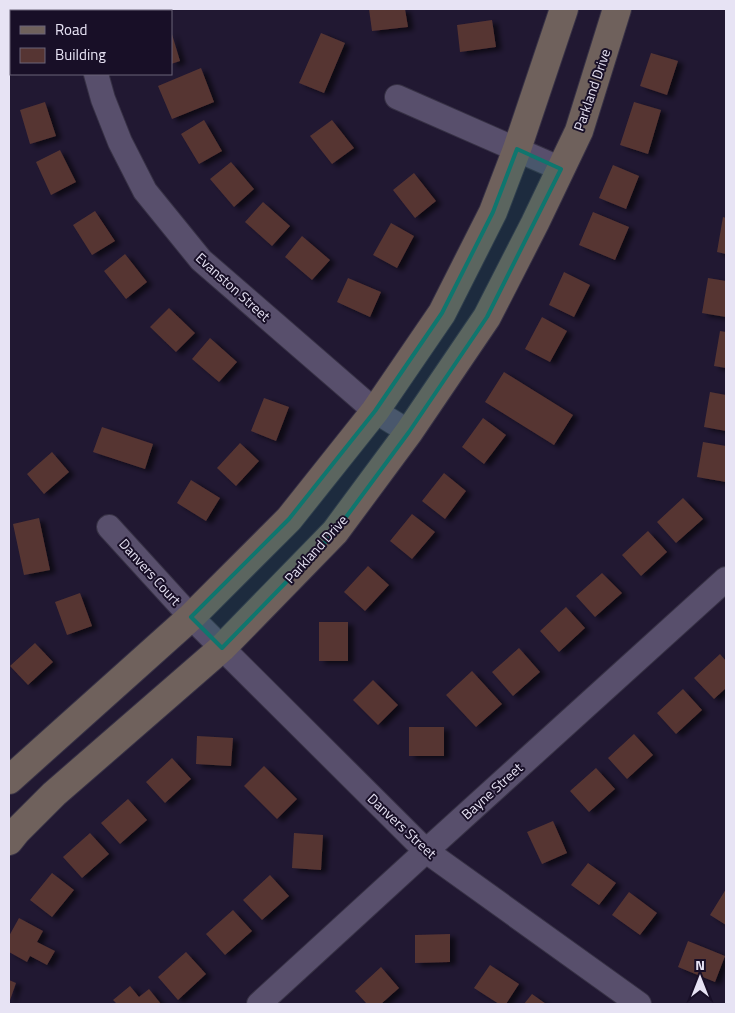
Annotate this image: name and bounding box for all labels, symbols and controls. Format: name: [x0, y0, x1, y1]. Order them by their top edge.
legend: [10, 10, 172, 75]
text: Road: [55, 18, 87, 41]
text: Building: [55, 43, 106, 66]
street label: Parkland Drive: [568, 46, 615, 134]
street label: Evanston Street: [191, 247, 275, 326]
street label: Parkland Drive: [279, 510, 352, 588]
street label: Danvers Court: [115, 534, 186, 610]
street label: Bayne Street: [456, 757, 527, 824]
street label: Danvers Street: [363, 788, 442, 863]
north arrow: [675, 953, 725, 1003]
text: N: [695, 954, 705, 975]

